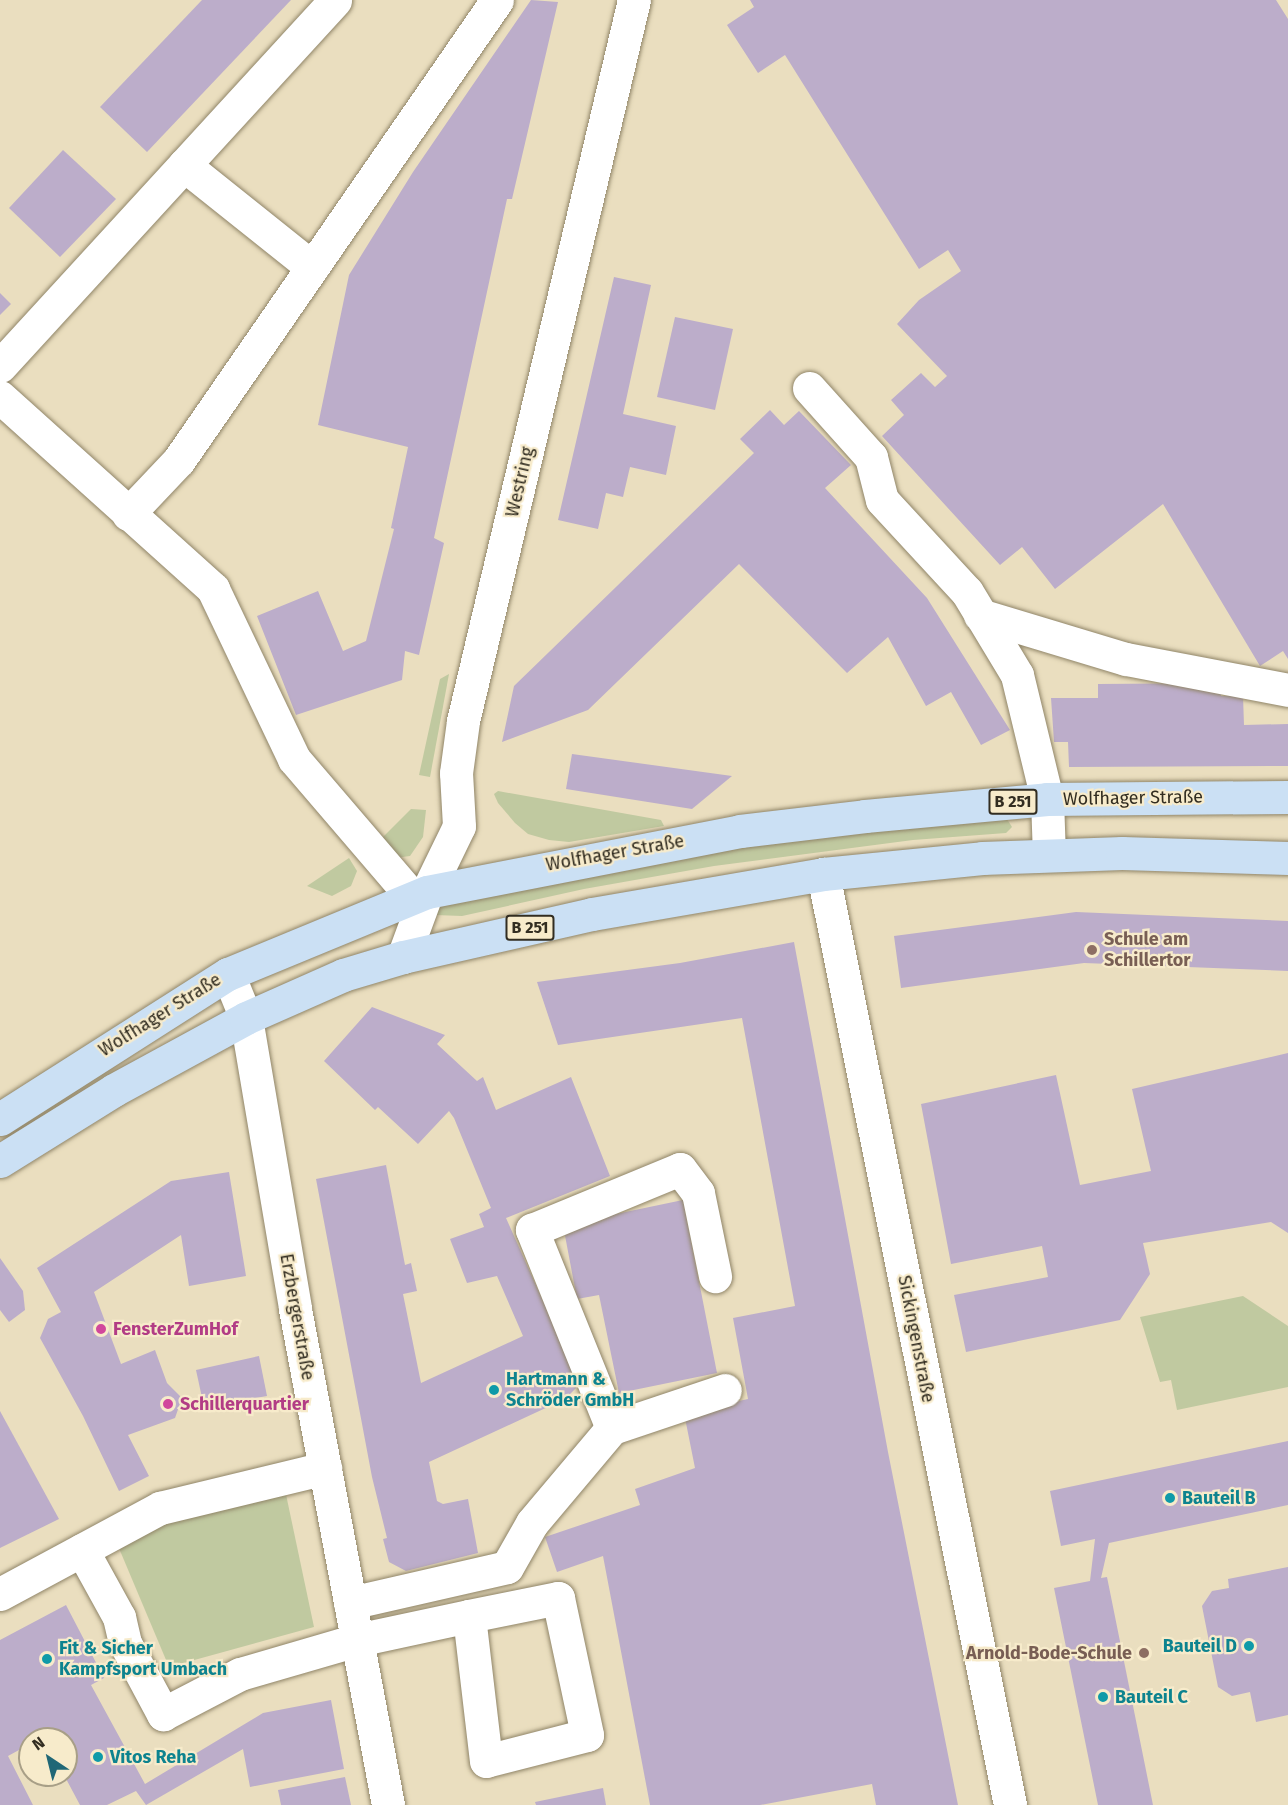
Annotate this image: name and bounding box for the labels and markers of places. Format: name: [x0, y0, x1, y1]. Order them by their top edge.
place label: Schule am Schillertor: [1104, 929, 1190, 972]
marker: Schule am Schillertor: [1085, 943, 1099, 957]
place label: FensterZumHof: [113, 1318, 238, 1340]
marker: FensterZumHof: [94, 1322, 108, 1336]
place label: Hartmann & Schröder GmbH: [506, 1369, 634, 1412]
marker: Hartmann & Schröder GmbH: [487, 1383, 501, 1397]
place label: Schillerquartier: [180, 1393, 309, 1415]
marker: Schillerquartier: [161, 1397, 175, 1411]
place label: Bauteil B: [1182, 1487, 1256, 1509]
marker: Bauteil B: [1163, 1491, 1177, 1505]
place label: Bauteil D: [1163, 1635, 1237, 1657]
place label: Fit & Sicher Kampfsport Umbach: [59, 1638, 227, 1680]
marker: Bauteil D: [1242, 1639, 1256, 1653]
place label: Arnold-Bode-Schule: [966, 1642, 1132, 1664]
marker: Arnold-Bode-Schule: [1137, 1646, 1151, 1660]
marker: Fit & Sicher Kampfsport Umbach: [40, 1652, 54, 1666]
place label: Bauteil C: [1115, 1686, 1188, 1708]
marker: Bauteil C: [1096, 1690, 1110, 1704]
place label: Vitos Reha: [110, 1746, 196, 1768]
marker: Vitos Reha: [91, 1750, 105, 1764]

